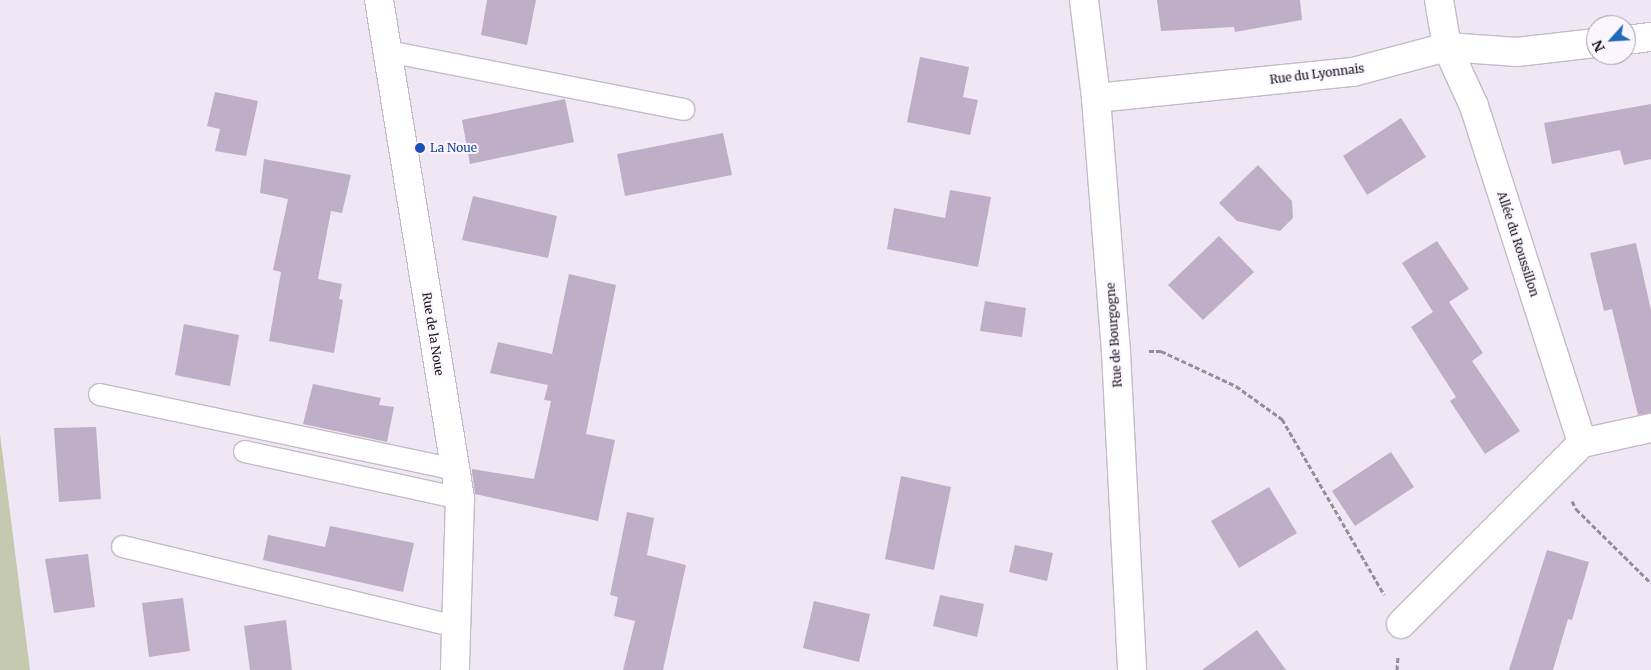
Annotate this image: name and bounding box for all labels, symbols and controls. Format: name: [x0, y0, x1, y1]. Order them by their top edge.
north arrow: [1586, 15, 1636, 65]
text: N: [1588, 37, 1609, 55]
street label: Rue du Lyonnais: [1269, 61, 1365, 87]
place label: La Noue: [430, 141, 477, 155]
marker: La Noue: [414, 142, 426, 154]
street label: Allée du Roussillon: [1494, 190, 1542, 298]
street label: Rue de Bourgogne: [1103, 282, 1125, 388]
street label: Rue de la Noue: [419, 291, 447, 377]

